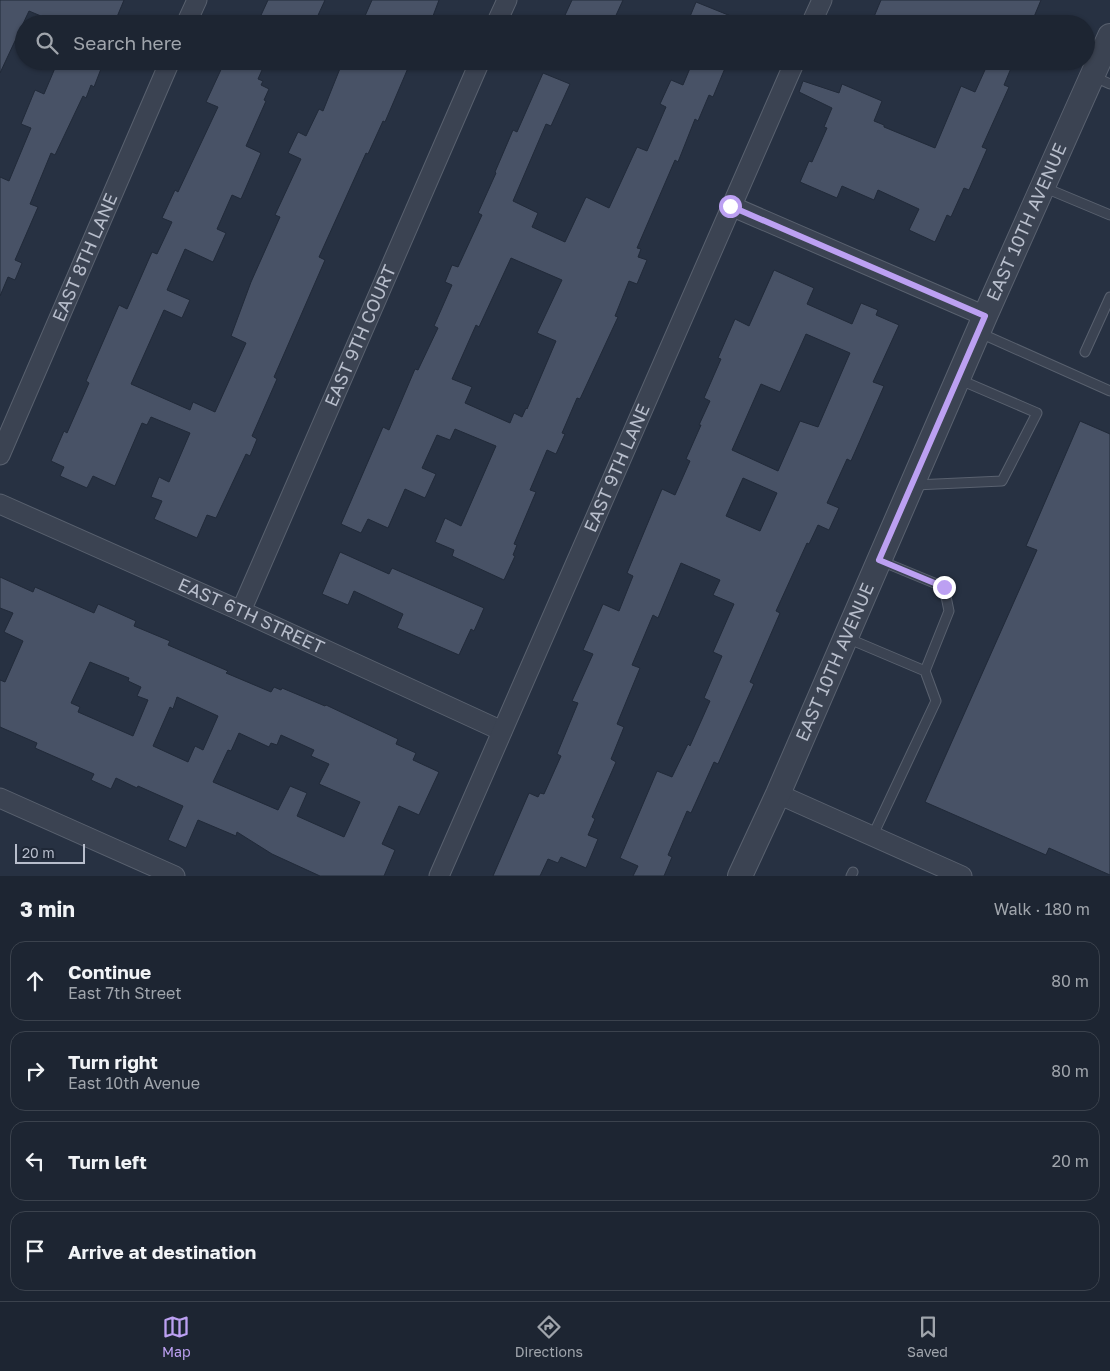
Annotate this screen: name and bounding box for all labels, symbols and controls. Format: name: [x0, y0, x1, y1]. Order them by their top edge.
search box: [15, 15, 1095, 70]
icon: search: [33, 29, 61, 57]
text: Search here: [73, 31, 182, 54]
street label: EAST 10TH AVENUE: [981, 139, 1071, 304]
street label: EAST 8TH LANE: [47, 190, 122, 325]
route start: [719, 195, 742, 218]
street label: EAST 9TH COURT: [319, 261, 400, 410]
street label: EAST 9TH LANE: [579, 400, 654, 535]
street label: EAST 6TH STREET: [175, 573, 328, 658]
route end: [933, 576, 956, 599]
street label: EAST 10TH AVENUE: [790, 579, 878, 744]
scale bar: [15, 841, 85, 864]
text: 20 m: [22, 844, 55, 861]
text: 3 min: [20, 896, 75, 922]
text: Walk · 180 m: [994, 899, 1090, 919]
text: Continue: [68, 960, 151, 983]
icon: ahead: [21, 967, 49, 995]
text: 80 m: [1051, 971, 1089, 991]
text: East 7th Street: [68, 983, 182, 1003]
text: Turn right: [68, 1050, 158, 1073]
icon: right: [21, 1057, 49, 1085]
text: 80 m: [1051, 1061, 1089, 1081]
text: East 10th Avenue: [68, 1073, 200, 1093]
icon: left: [21, 1147, 49, 1175]
text: Turn left: [68, 1150, 147, 1173]
text: 20 m: [1052, 1151, 1089, 1171]
icon: arrive: [21, 1237, 49, 1265]
text: Arrive at destination: [68, 1240, 256, 1263]
tab: Map: [162, 1313, 191, 1360]
tab: Directions: [515, 1313, 583, 1360]
tab: Saved: [907, 1313, 948, 1360]

